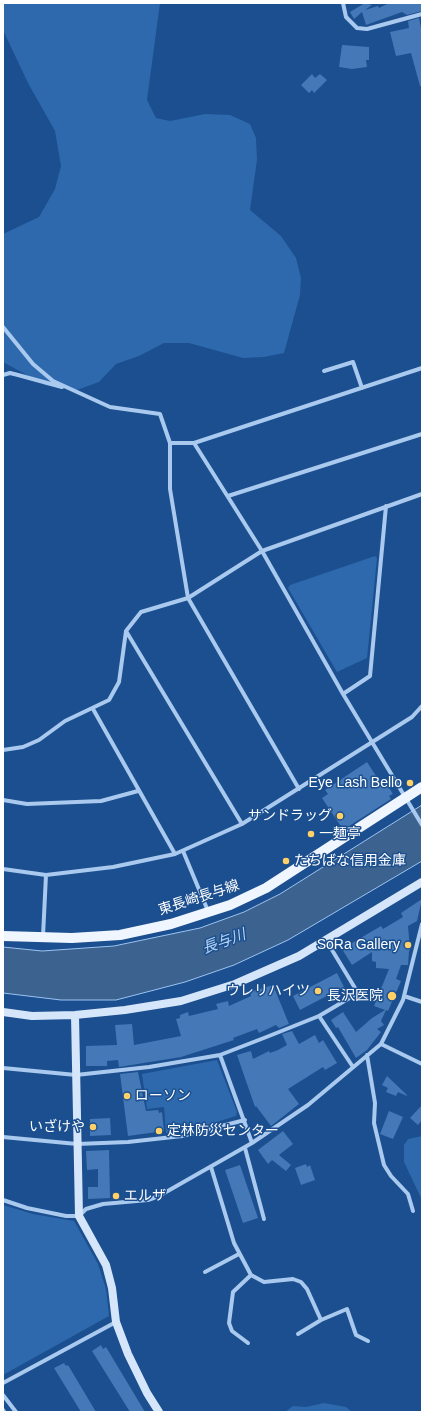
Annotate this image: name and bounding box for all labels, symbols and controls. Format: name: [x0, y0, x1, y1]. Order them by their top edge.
place label: Eye Lash Bello: [309, 775, 402, 791]
marker: Eye Lash Bello: [405, 778, 415, 788]
place label: サンドラッグ: [248, 808, 332, 824]
marker: サンドラッグ: [335, 811, 345, 821]
place label: 一麺亭: [319, 826, 361, 842]
marker: 一麺亭: [306, 829, 316, 839]
place label: たちばな信用金庫: [294, 853, 406, 869]
marker: たちばな信用金庫: [281, 856, 291, 866]
street label: 東長崎長与線: [156, 877, 242, 919]
water label: 長与川: [200, 926, 248, 958]
place label: SoRa Gallery: [317, 937, 400, 953]
marker: SoRa Gallery: [403, 940, 413, 950]
place label: ウレリハイツ: [226, 983, 310, 999]
marker: ウレリハイツ: [313, 986, 323, 996]
place label: 長沢医院: [327, 988, 383, 1004]
marker: 長沢医院: [386, 990, 398, 1002]
place label: ローソン: [135, 1088, 191, 1104]
marker: ローソン: [122, 1091, 132, 1101]
place label: いざけや: [29, 1119, 85, 1135]
marker: いざけや: [88, 1122, 98, 1132]
place label: 定林防災センター: [167, 1123, 279, 1139]
marker: 定林防災センター: [154, 1126, 164, 1136]
place label: エルザ: [124, 1188, 166, 1204]
marker: エルザ: [111, 1191, 121, 1201]

